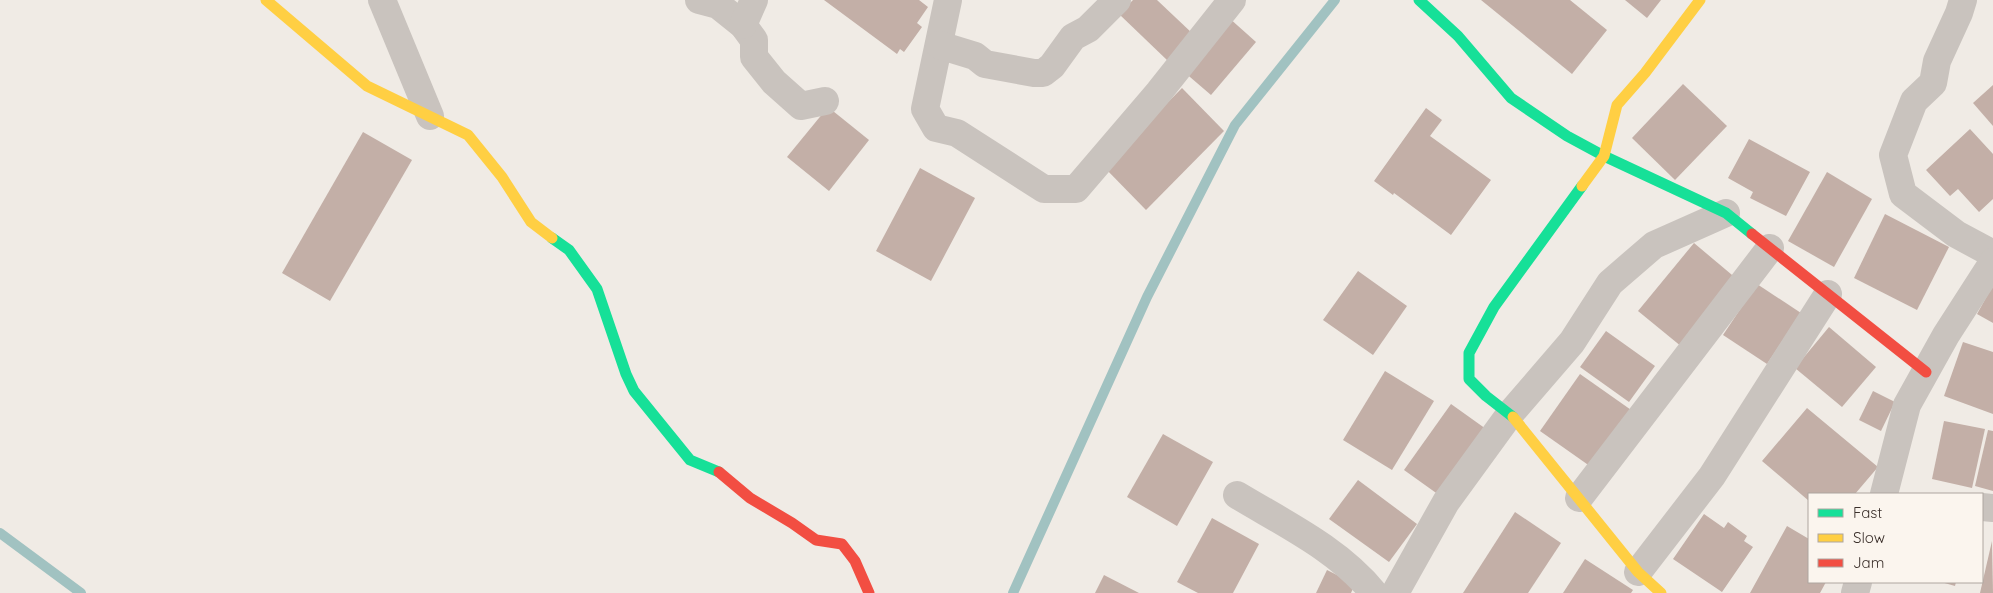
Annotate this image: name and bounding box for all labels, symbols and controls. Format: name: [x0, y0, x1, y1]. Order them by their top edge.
legend: [1808, 493, 1983, 583]
text: Fast: [1853, 503, 1882, 522]
text: Slow: [1853, 528, 1885, 547]
text: Jam: [1853, 553, 1884, 572]

